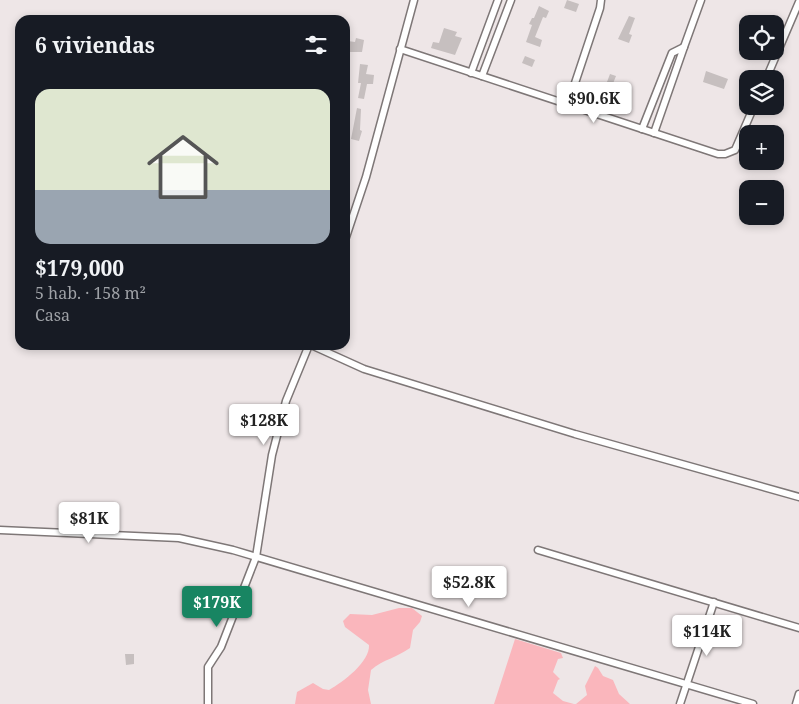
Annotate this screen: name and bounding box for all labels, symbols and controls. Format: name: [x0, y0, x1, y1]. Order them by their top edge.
map controls: [739, 15, 784, 225]
button: locate: [739, 15, 784, 60]
text: 6 viviendas: [35, 31, 155, 59]
icon: filters: [302, 31, 330, 59]
button: layers: [739, 70, 784, 115]
pin: $90.6K: [553, 82, 635, 124]
text: $90.6K: [568, 87, 620, 109]
icon: home: [138, 122, 228, 212]
button: +: [739, 125, 784, 170]
button: −: [739, 180, 784, 225]
text: $179,000: [35, 254, 124, 282]
text: 5 hab. · 158 m²: [35, 282, 146, 304]
text: Casa: [35, 304, 70, 326]
pin: $128K: [229, 404, 299, 446]
text: $128K: [240, 409, 288, 431]
pin: $81K: [59, 502, 119, 544]
text: $81K: [70, 507, 108, 529]
pin: $52.8K: [428, 566, 510, 608]
text: $52.8K: [443, 571, 495, 593]
pin: $179K: [182, 586, 252, 628]
text: $179K: [193, 591, 241, 613]
pin: $114K: [672, 614, 742, 657]
text: $114K: [683, 620, 731, 642]

